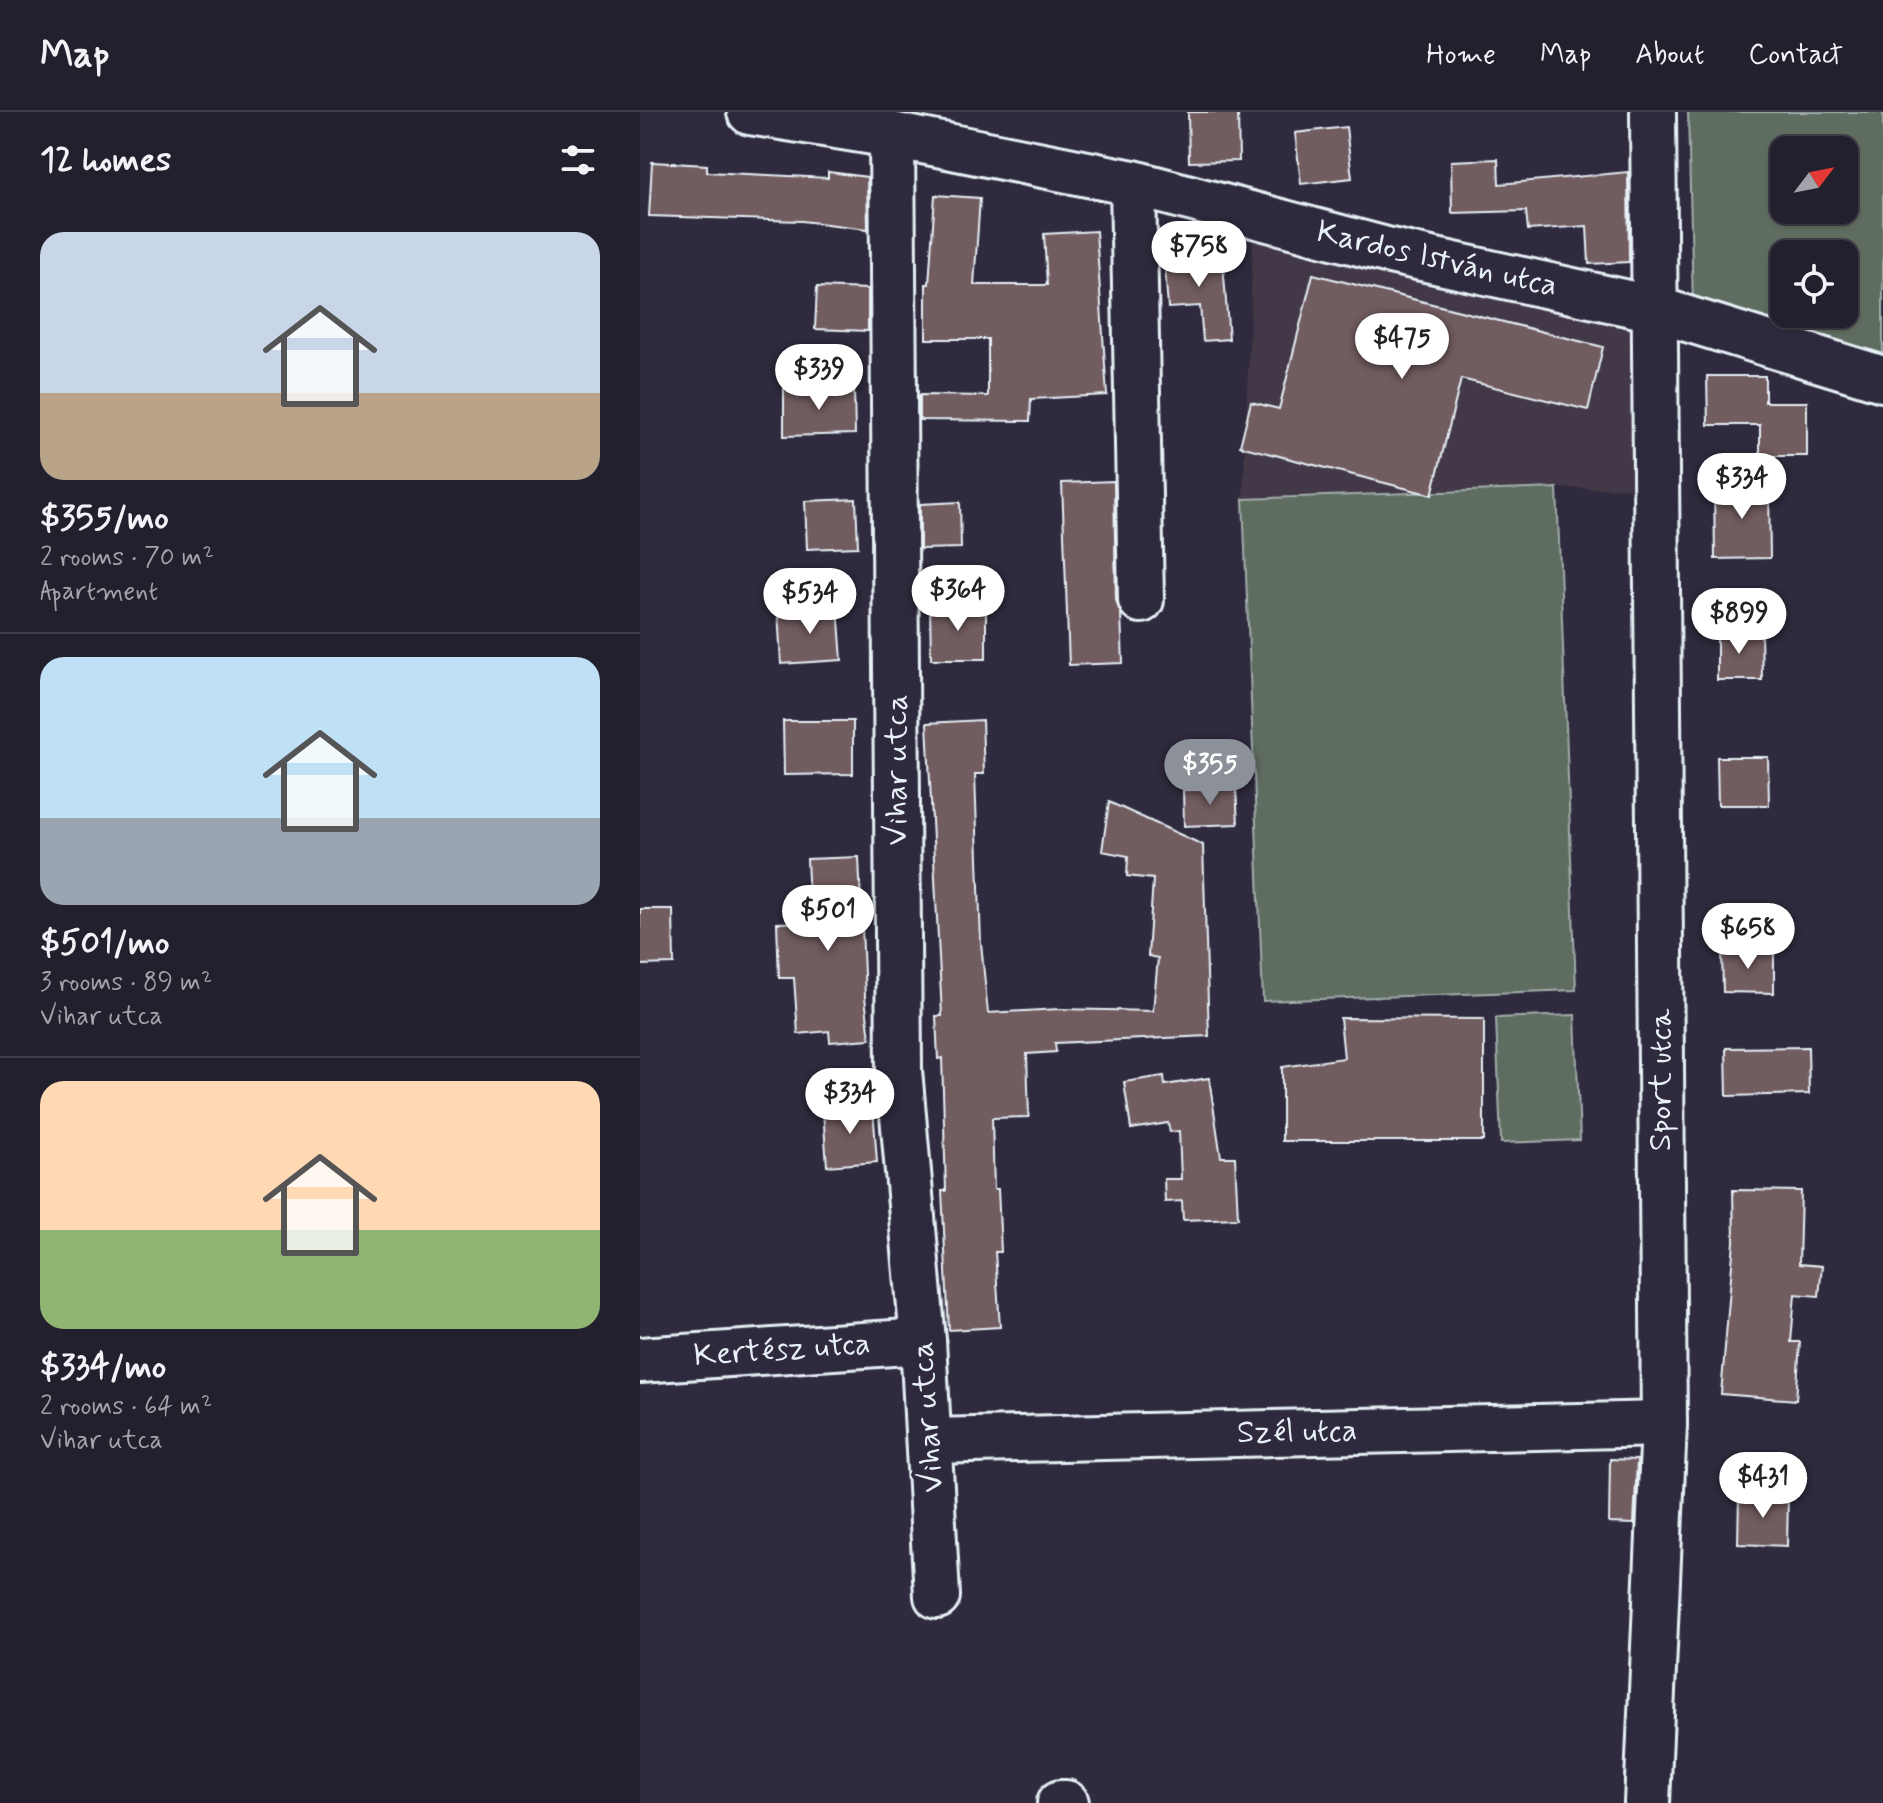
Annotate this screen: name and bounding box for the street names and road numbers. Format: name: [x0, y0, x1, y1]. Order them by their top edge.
street label: Kardos István utca: [1313, 211, 1561, 307]
street label: Vihar utca: [876, 694, 918, 846]
street label: Sport utca: [1640, 1008, 1682, 1151]
street label: Kertész utca: [692, 1323, 872, 1377]
street label: Vihar utca: [902, 1340, 954, 1494]
street label: Szél utca: [1236, 1410, 1358, 1454]

